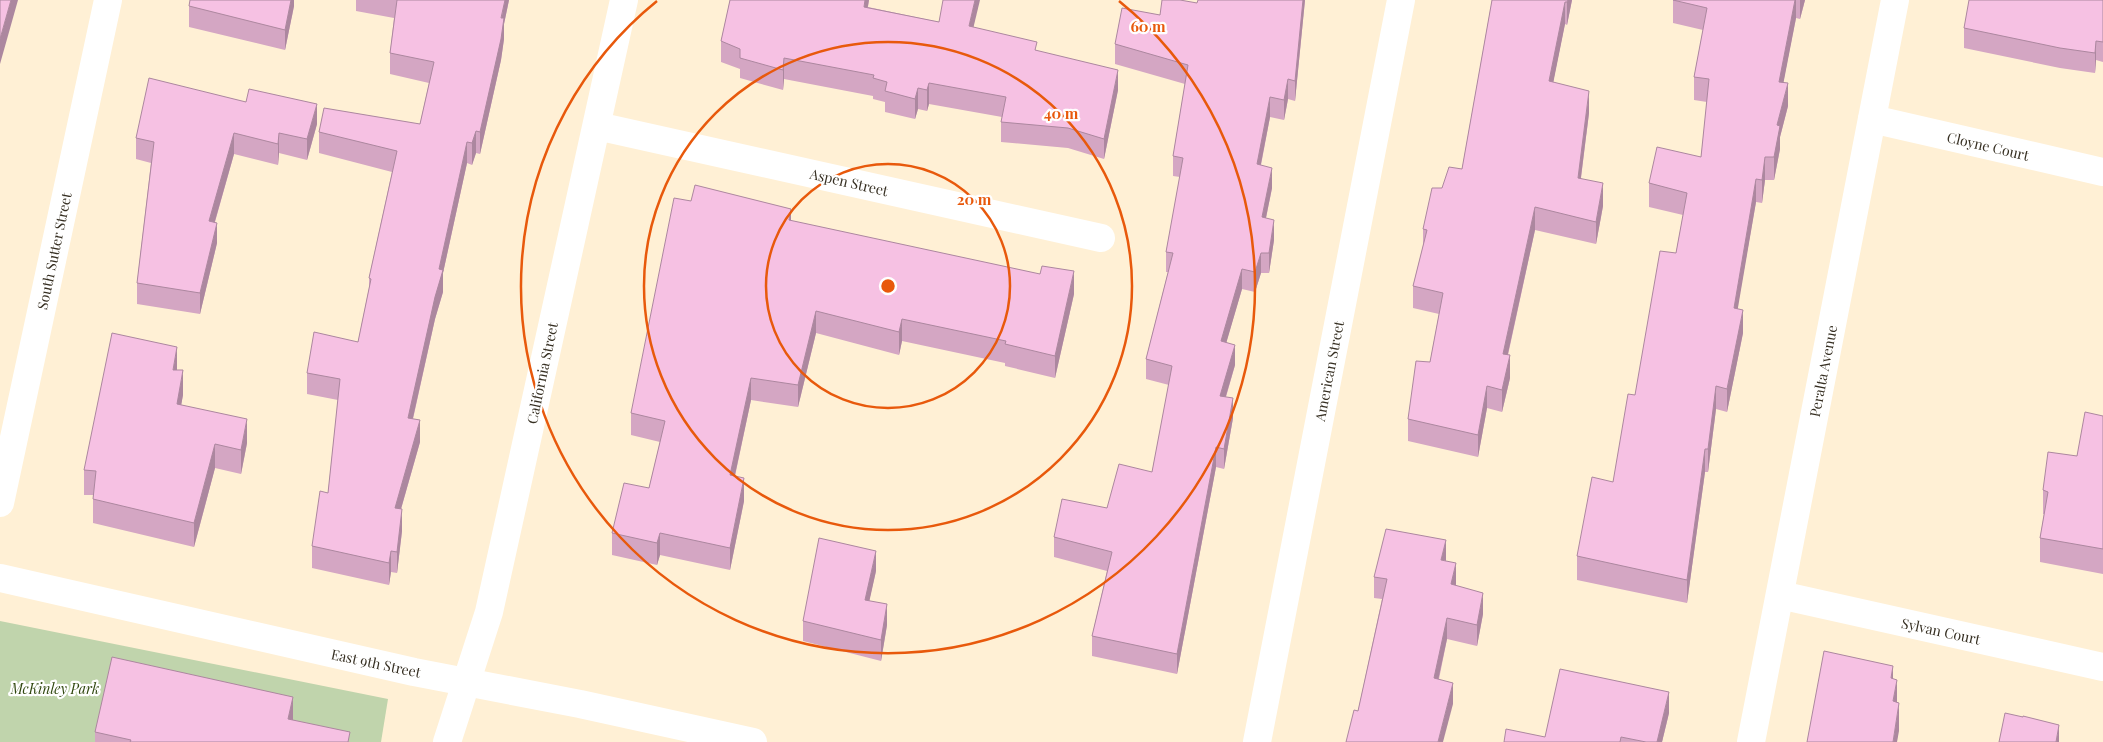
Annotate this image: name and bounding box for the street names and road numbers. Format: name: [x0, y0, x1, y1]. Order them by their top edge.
street label: Cloyne Court: [1945, 127, 2032, 165]
street label: Aspen Street: [807, 164, 891, 200]
street label: South Sutter Street: [32, 190, 76, 311]
street label: American Street: [1310, 318, 1348, 424]
street label: California Street: [522, 319, 562, 426]
street label: Peralta Avenue: [1805, 323, 1841, 419]
street label: Sylvan Court: [1900, 613, 1983, 649]
street label: East 9th Street: [329, 644, 424, 682]

